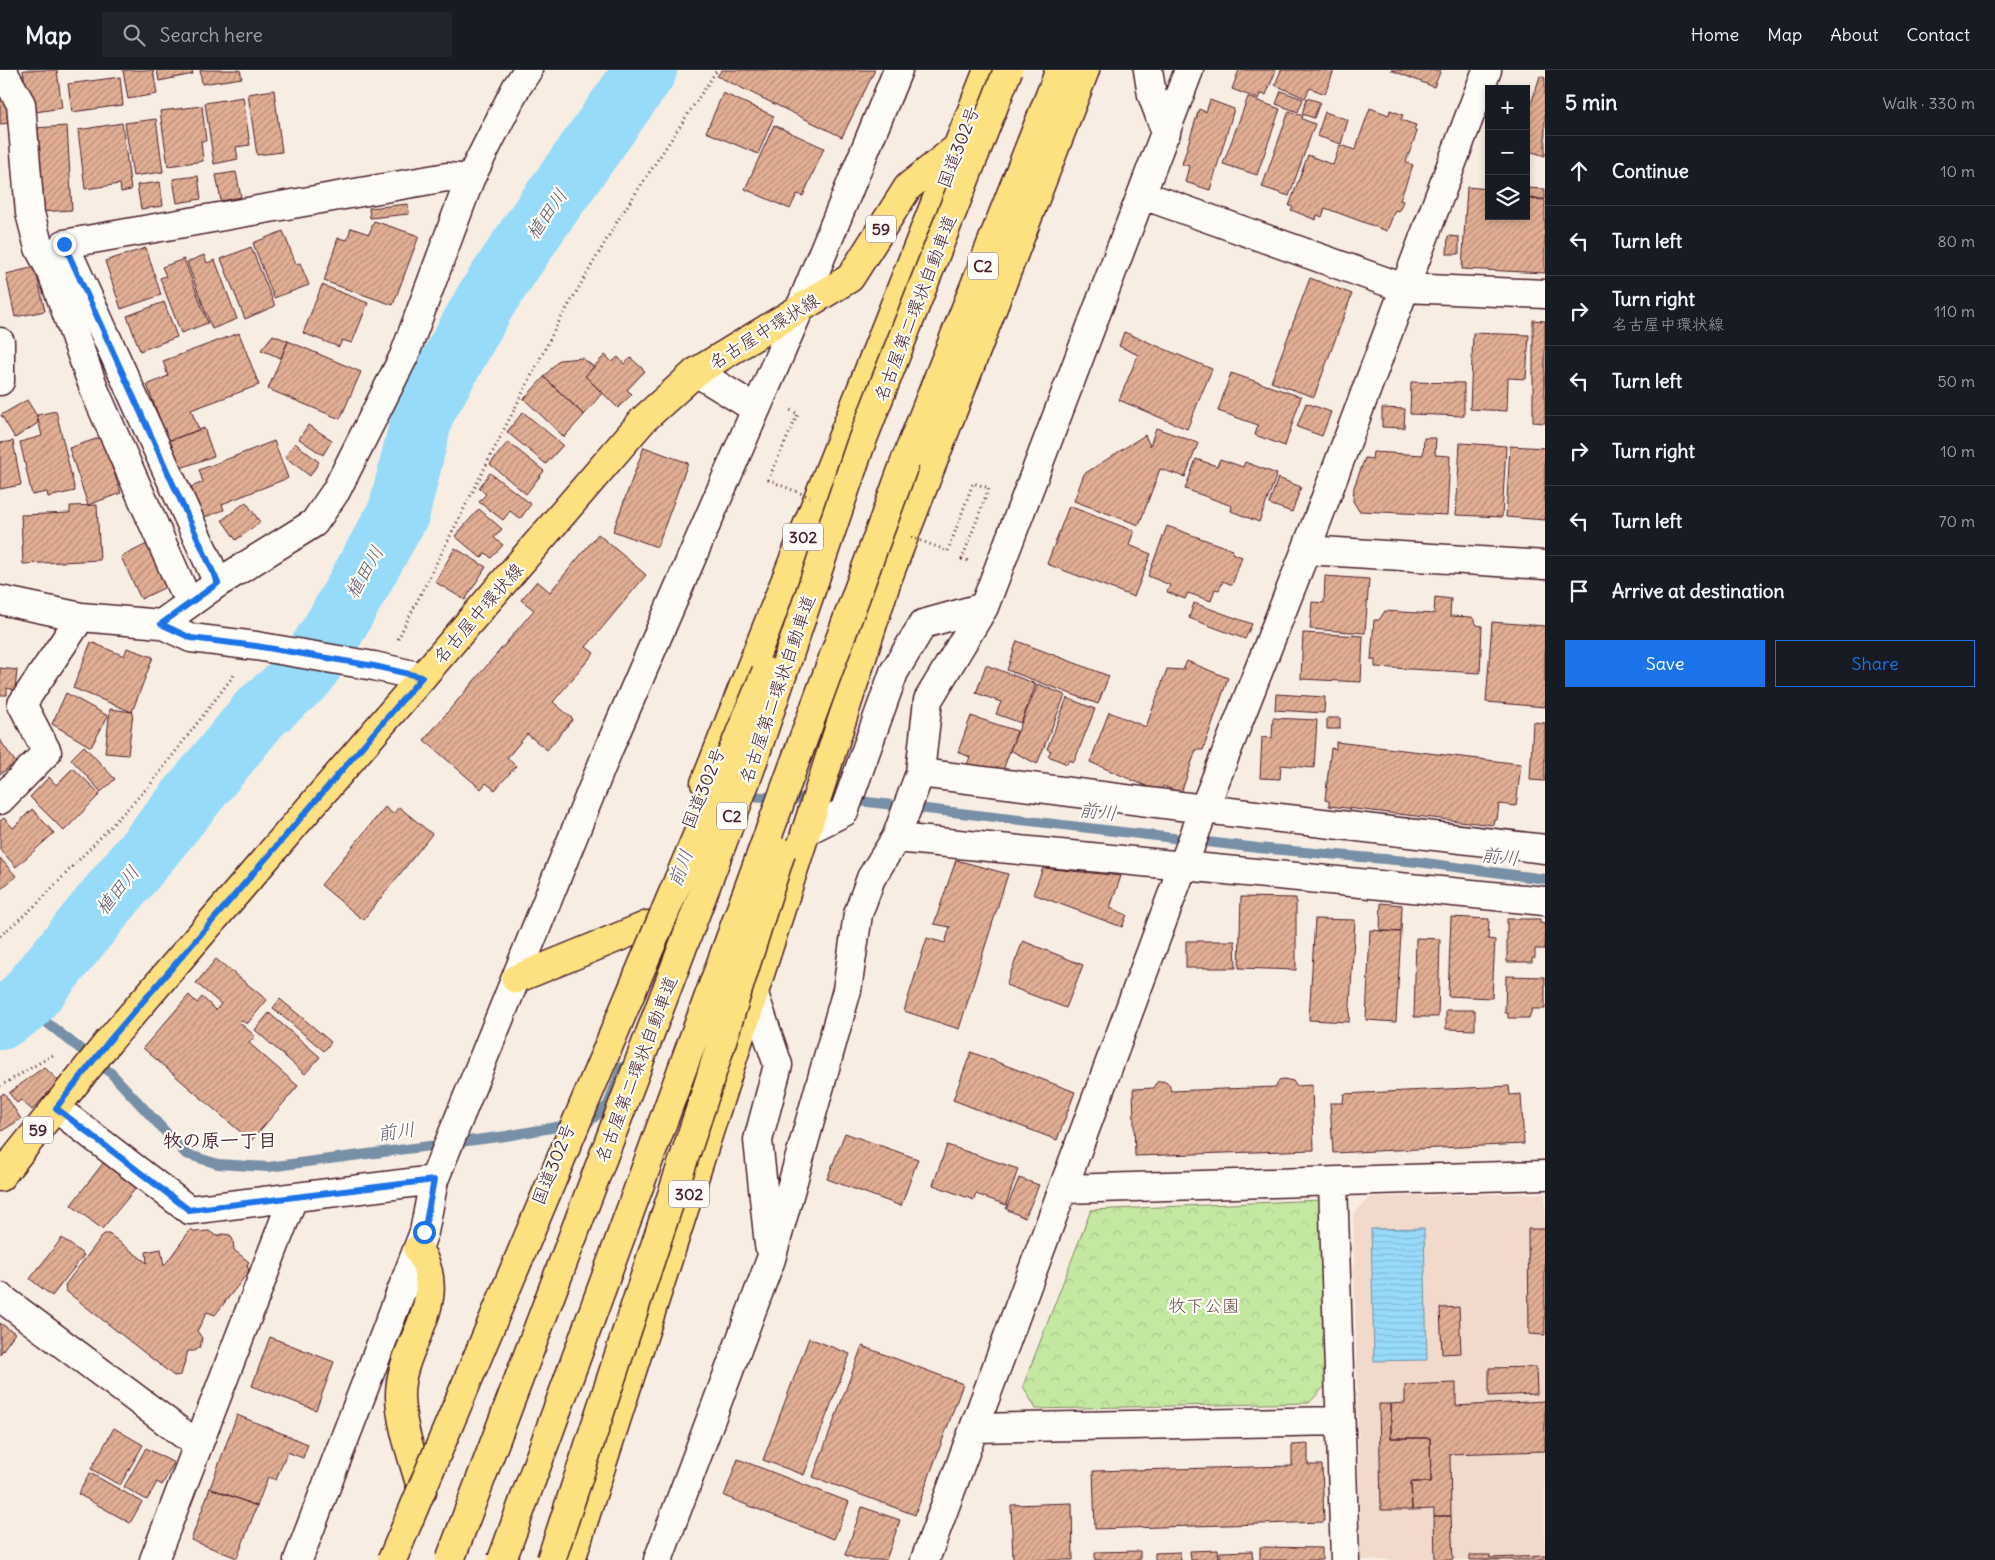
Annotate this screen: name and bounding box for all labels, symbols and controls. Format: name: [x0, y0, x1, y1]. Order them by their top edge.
search box: [102, 12, 452, 57]
text: Map: [25, 20, 72, 50]
icon: search: [120, 21, 148, 49]
text: Search here: [160, 23, 263, 47]
text: Home: [1691, 23, 1739, 46]
text: Map: [1767, 23, 1802, 46]
text: About: [1830, 23, 1878, 46]
text: Contact: [1906, 23, 1970, 46]
map controls: [1485, 85, 1530, 220]
button: +: [1485, 85, 1530, 130]
text: 5 min: [1565, 89, 1617, 116]
text: Walk · 330 m: [1882, 93, 1975, 113]
street label: 国道302号: [932, 103, 984, 191]
button: −: [1485, 130, 1530, 175]
icon: ahead: [1565, 157, 1593, 185]
text: Continue: [1612, 159, 1689, 183]
text: 10 m: [1940, 161, 1975, 181]
button: layers: [1485, 175, 1530, 220]
water label: 植田川: [520, 184, 572, 244]
street label: 名古屋第二環状自動車道: [869, 211, 961, 405]
road number: 59: [866, 216, 896, 242]
icon: left: [1565, 227, 1593, 255]
text: Turn left: [1612, 229, 1682, 253]
text: 80 m: [1937, 231, 1975, 251]
route end: [53, 233, 76, 256]
road number: C2: [968, 252, 998, 280]
text: Turn right: [1612, 287, 1695, 311]
street label: 名古屋中環状線: [704, 288, 824, 374]
icon: right: [1565, 297, 1593, 325]
text: 110 m: [1934, 301, 1975, 321]
text: 名古屋中環状線: [1612, 314, 1724, 334]
icon: left: [1565, 367, 1593, 395]
text: Turn left: [1612, 369, 1682, 393]
text: 50 m: [1937, 371, 1975, 391]
icon: right: [1565, 437, 1593, 465]
text: Turn right: [1612, 439, 1695, 463]
text: 10 m: [1940, 441, 1975, 461]
icon: left: [1565, 507, 1593, 535]
text: Turn left: [1612, 509, 1682, 533]
text: 70 m: [1939, 511, 1975, 531]
road number: 302: [783, 524, 823, 551]
water label: 植田川: [339, 541, 389, 603]
street label: 名古屋中環状線: [428, 558, 528, 668]
icon: arrive: [1565, 577, 1593, 605]
text: Arrive at destination: [1612, 579, 1785, 603]
street label: 名古屋第二環状自動車道: [734, 592, 820, 786]
button: Save: [1565, 640, 1765, 687]
button: Share: [1775, 640, 1975, 687]
street label: 国道302号: [676, 744, 730, 832]
water label: 前川: [1078, 797, 1118, 825]
road number: C2: [717, 802, 747, 829]
water label: 前川: [1480, 842, 1520, 870]
water label: 前川: [662, 846, 698, 890]
water label: 植田川: [90, 860, 144, 920]
street label: 名古屋第二環状自動車道: [590, 972, 682, 1166]
road number: 59: [23, 1116, 53, 1144]
water label: 前川: [376, 1116, 416, 1146]
street label: 国道302号: [526, 1120, 580, 1208]
district label: 牧の原一丁目: [163, 1128, 277, 1152]
road number: 302: [669, 1180, 709, 1208]
route start: [413, 1221, 436, 1244]
park label: 牧下公園: [1168, 1294, 1240, 1317]

